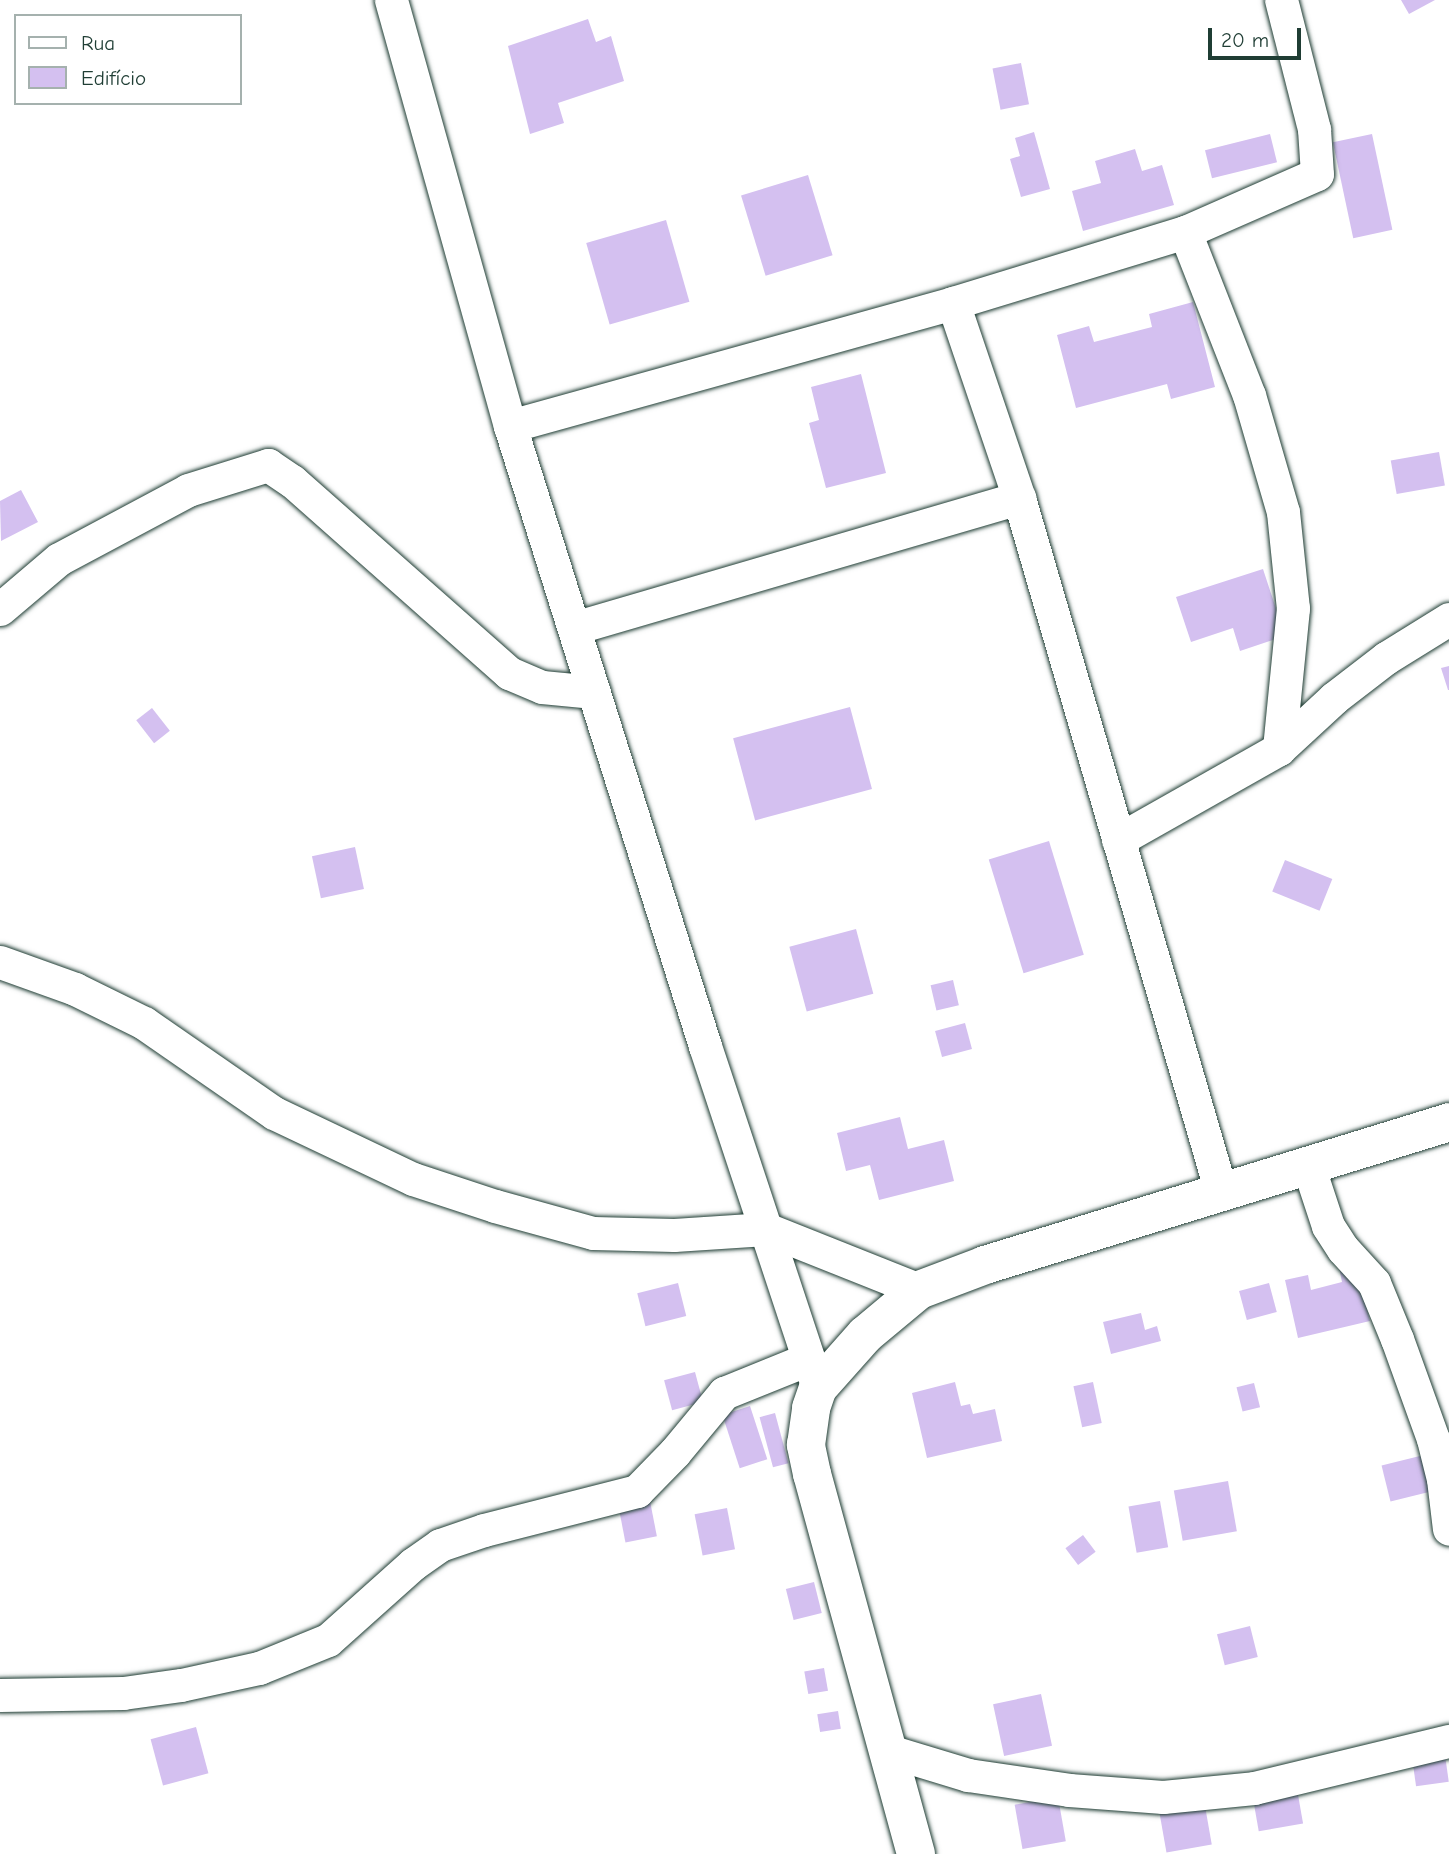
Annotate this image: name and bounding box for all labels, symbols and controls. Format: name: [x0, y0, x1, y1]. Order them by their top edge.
legend: [14, 14, 242, 105]
scale bar: [1211, 14, 1304, 58]
text: 20 m: [1221, 28, 1269, 52]
text: Rua: [81, 31, 115, 55]
text: Edifício: [81, 66, 146, 90]

